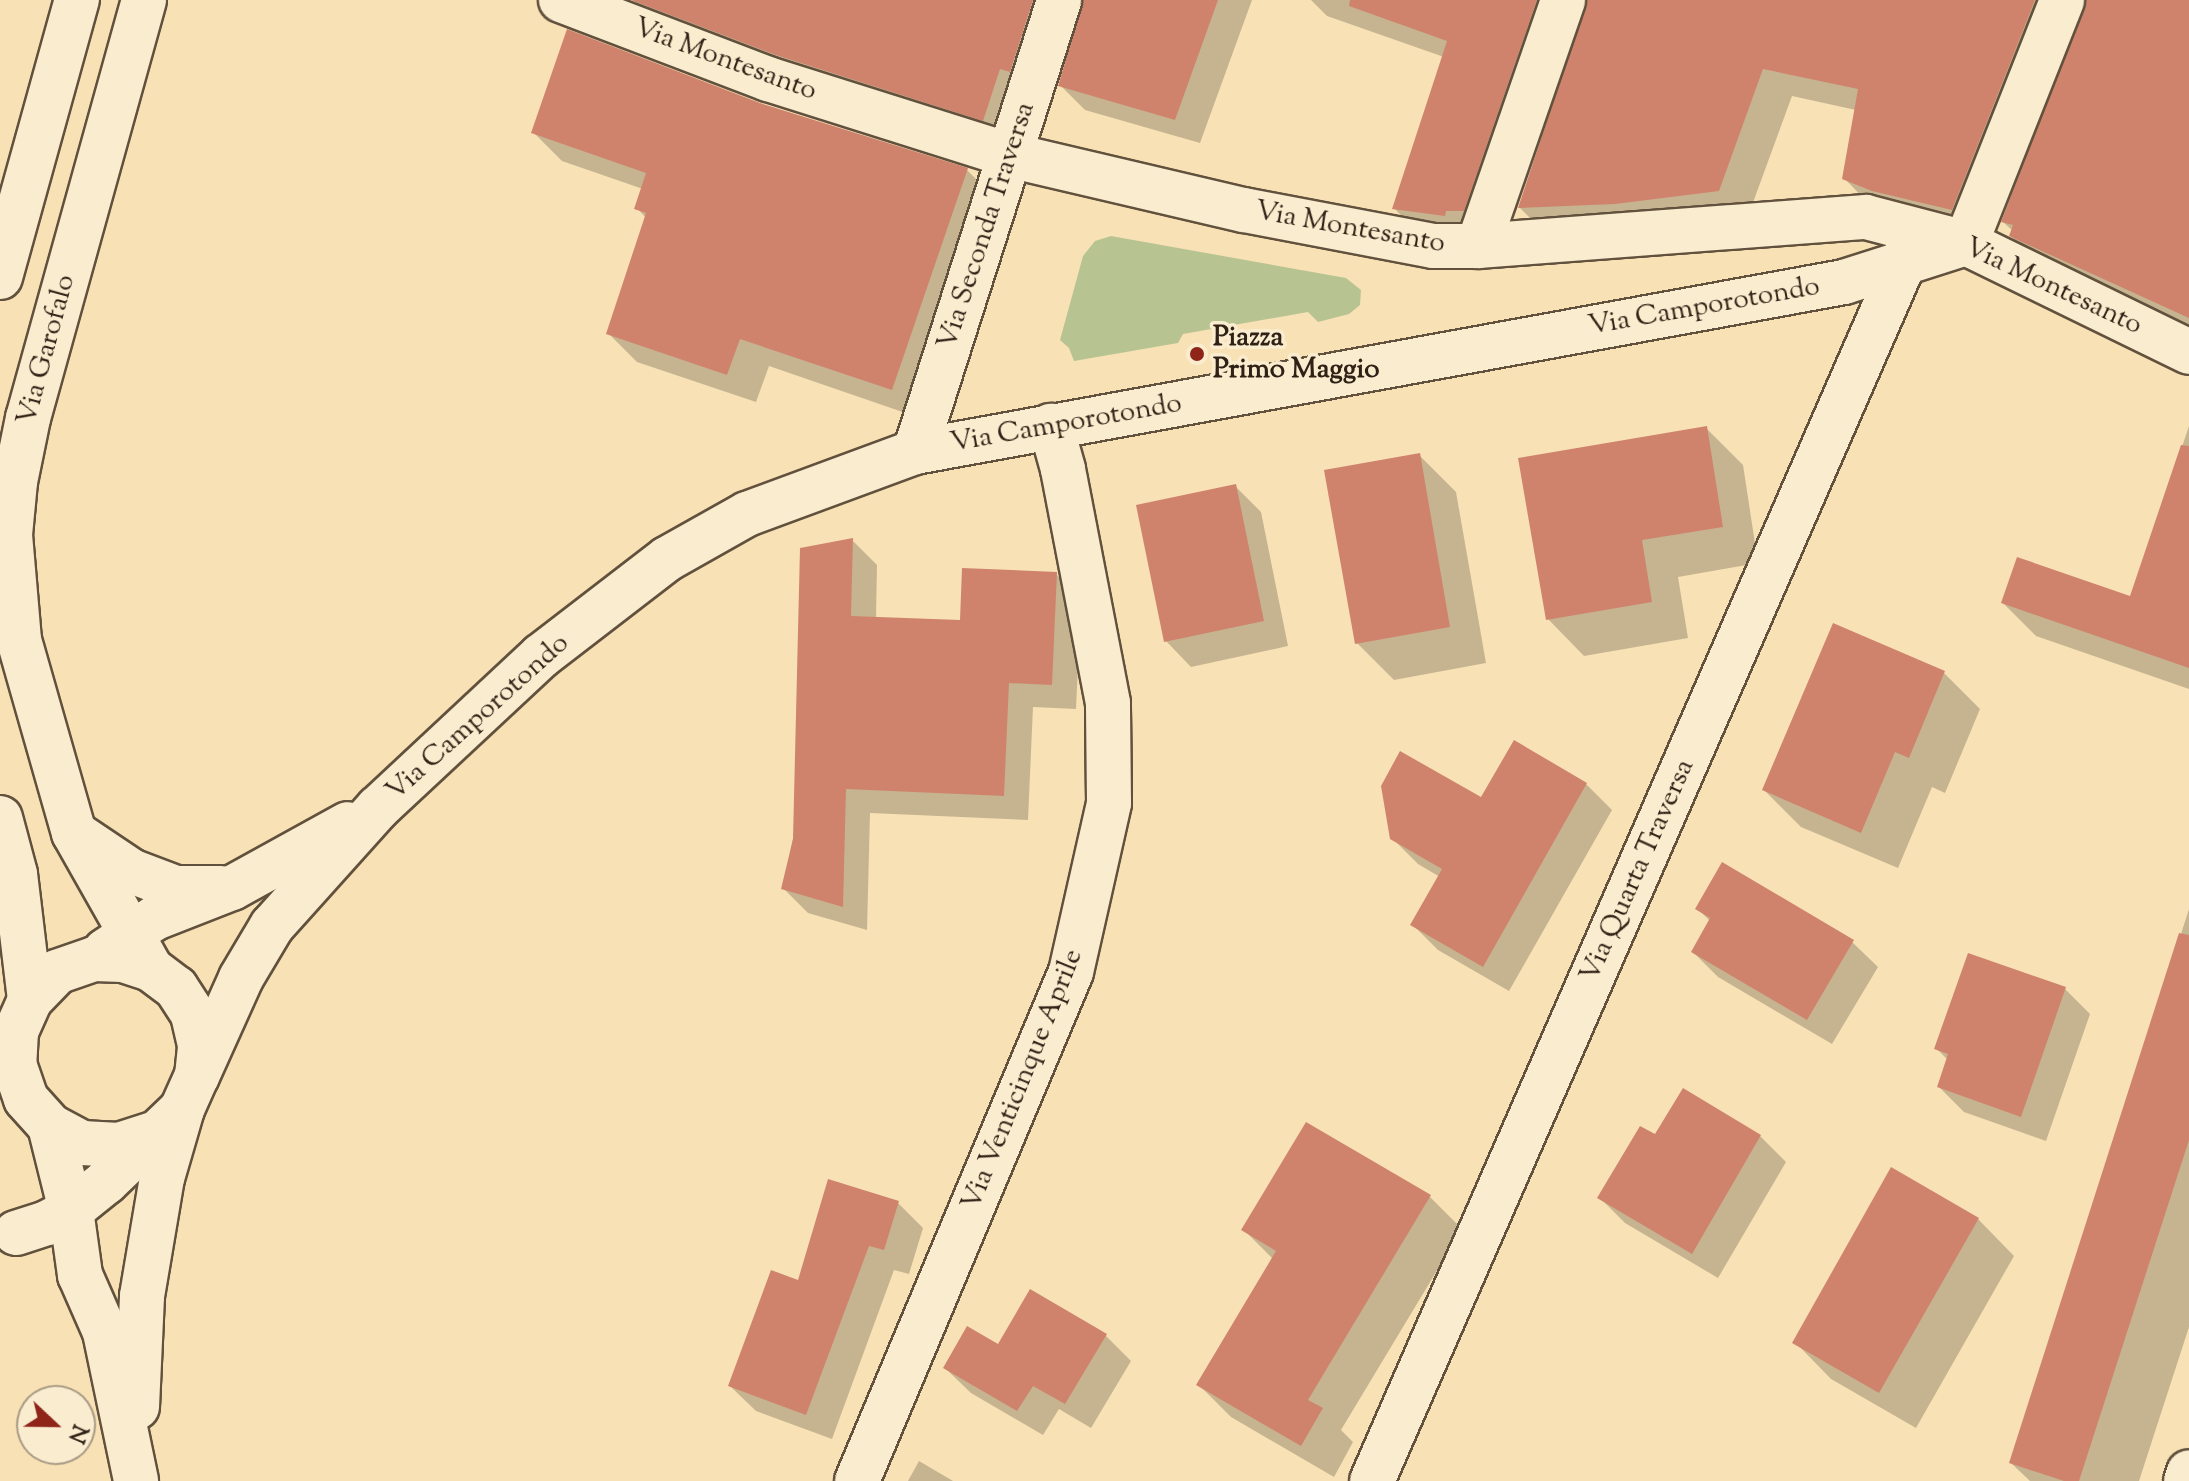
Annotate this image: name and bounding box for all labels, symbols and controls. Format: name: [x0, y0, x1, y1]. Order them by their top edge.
street label: Via Montesanto: [629, 11, 821, 109]
street label: Via Seconda Traversa: [931, 98, 1043, 354]
street label: Via Montesanto: [1252, 195, 1448, 261]
street label: Via Montesanto: [1959, 231, 2147, 343]
street label: Via Camporotondo: [1586, 270, 1822, 344]
street label: Via Garofalo: [11, 271, 83, 429]
place label: Piazza Primo Maggio: [1213, 321, 1380, 387]
marker: Piazza Primo Maggio: [1188, 345, 1206, 363]
street label: Via Camporotondo: [948, 387, 1184, 461]
street label: Via Camporotondo: [380, 627, 576, 809]
street label: Via Quarta Traversa: [1574, 754, 1702, 988]
street label: Via Venticinque Aprile: [955, 944, 1091, 1216]
north arrow: [16, 1385, 96, 1465]
text: N: [58, 1419, 95, 1447]

